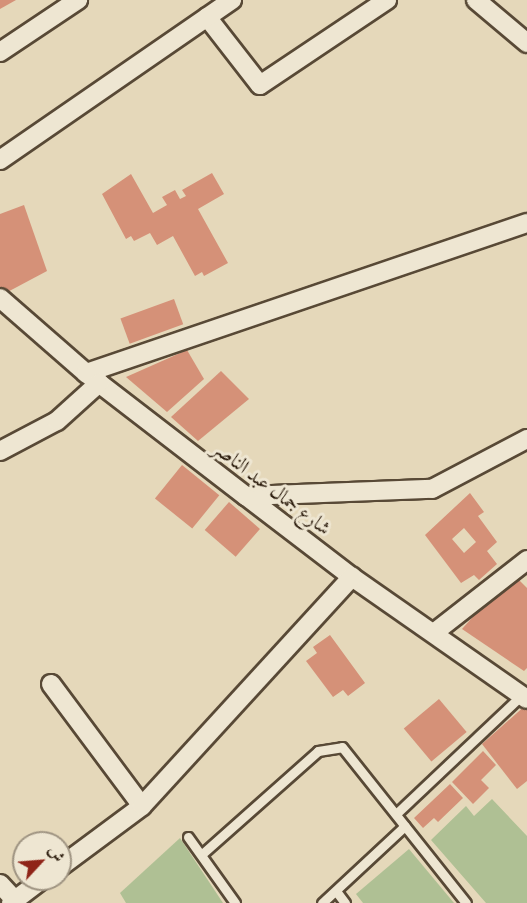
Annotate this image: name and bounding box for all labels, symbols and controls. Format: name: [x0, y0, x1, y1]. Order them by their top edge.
street label: شارع جمال عبد الناصر: [208, 436, 336, 540]
north arrow: [12, 831, 72, 891]
text: ش: [45, 842, 69, 865]

